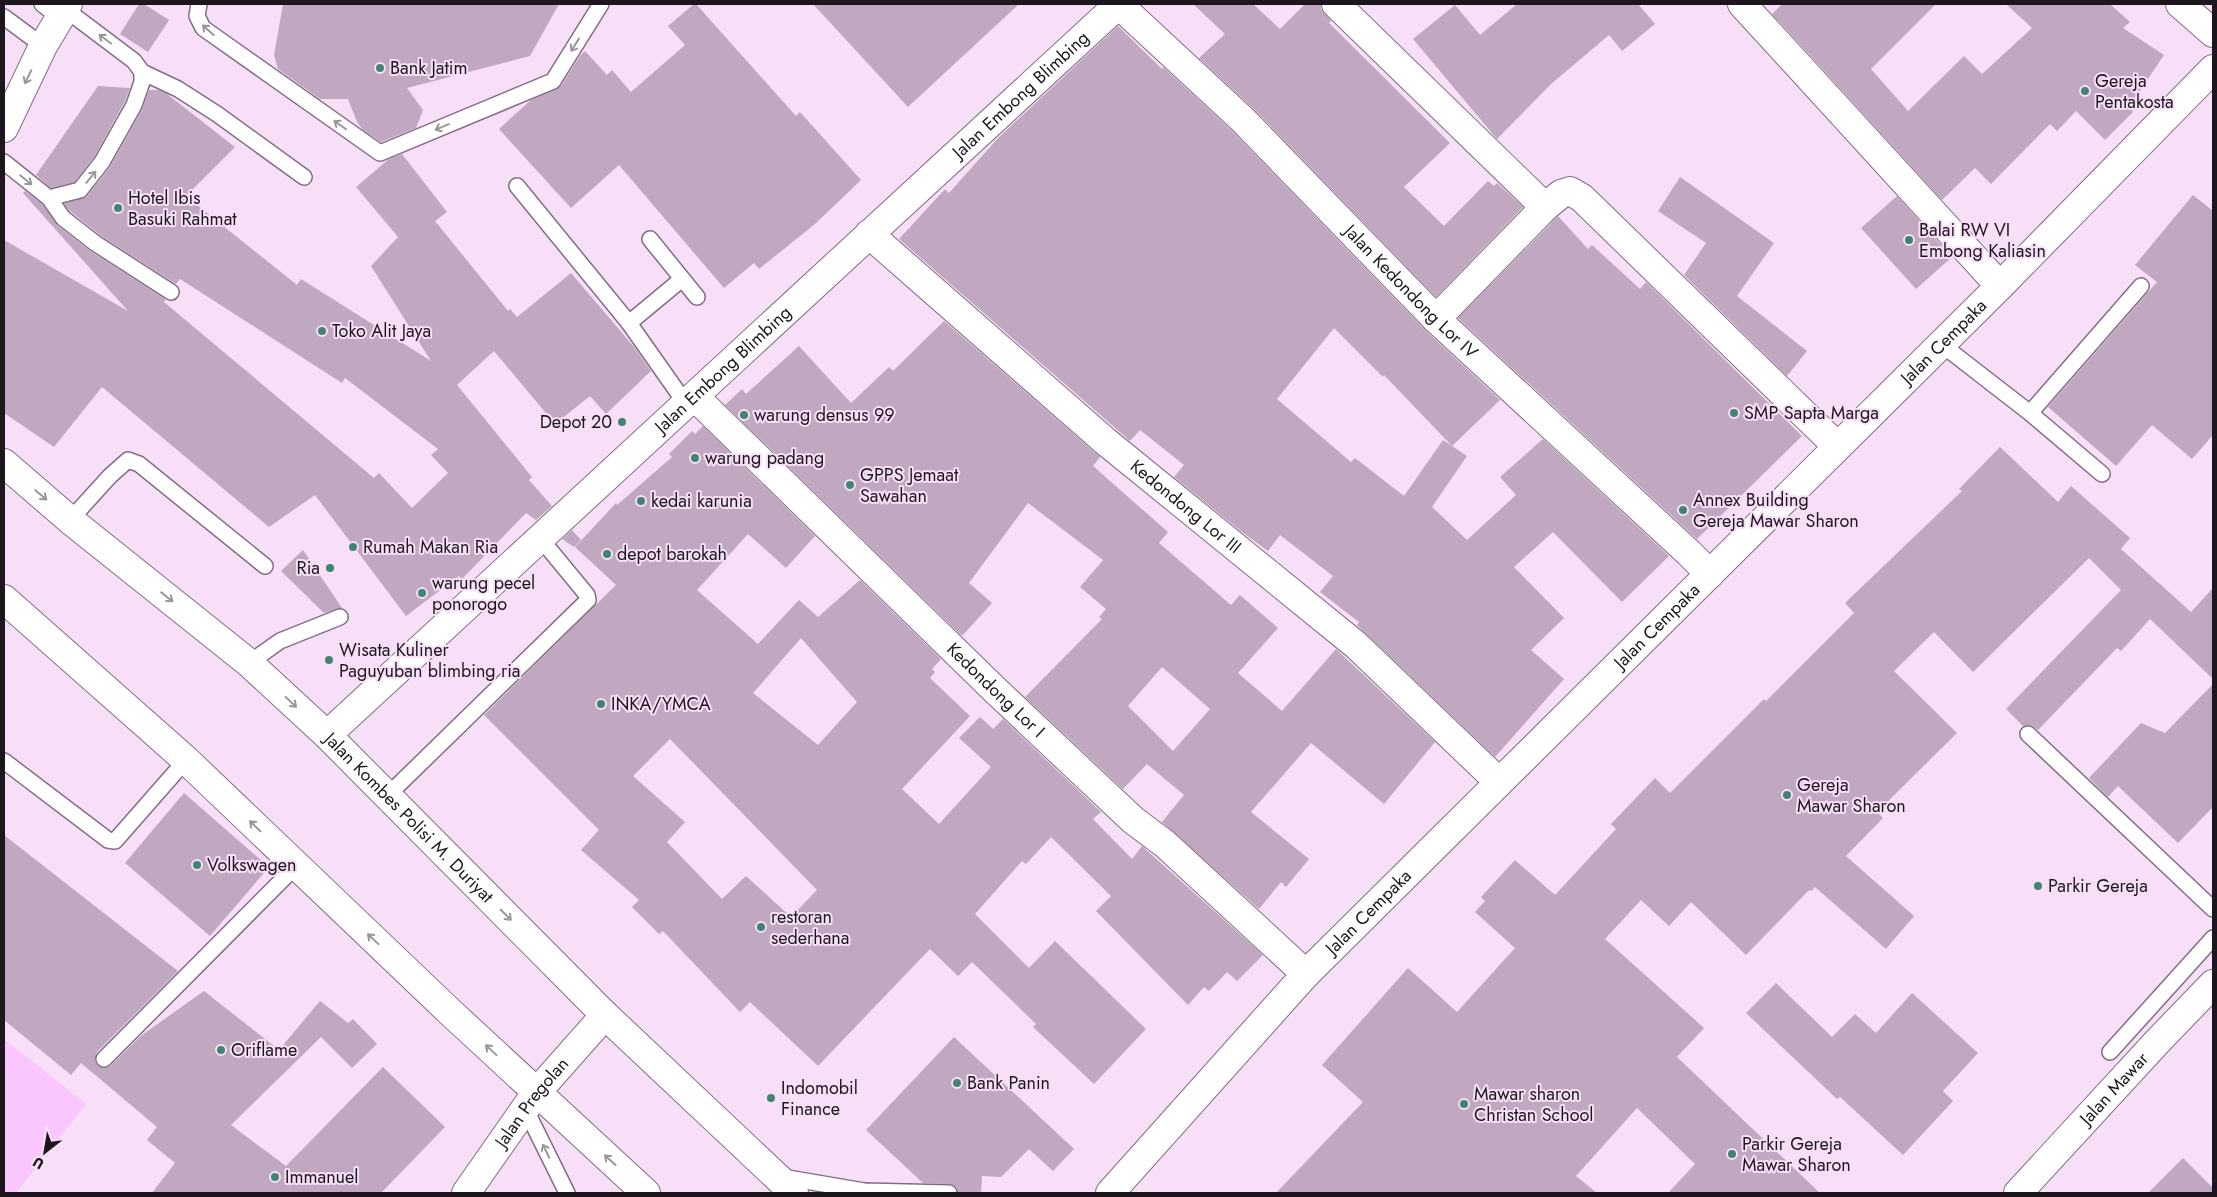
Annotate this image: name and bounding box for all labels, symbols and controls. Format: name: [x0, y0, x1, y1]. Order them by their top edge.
one-way arrow: [201, 25, 214, 36]
street label: Jalan Embong Blimbing: [945, 25, 1095, 166]
one-way arrow: [99, 34, 112, 45]
one-way arrow: [570, 38, 580, 52]
place label: Bank Jatim: [390, 55, 468, 81]
marker: Bank Jatim: [374, 62, 386, 74]
place label: Gereja Pentakosta: [2095, 68, 2174, 115]
one-way arrow: [23, 69, 32, 84]
marker: Gereja Pentakosta: [2079, 85, 2091, 97]
one-way arrow: [333, 120, 347, 130]
one-way arrow: [435, 123, 450, 133]
one-way arrow: [85, 171, 96, 184]
one-way arrow: [20, 174, 33, 185]
place label: Hotel Ibis Basuki Rahmat: [128, 185, 237, 232]
marker: Hotel Ibis Basuki Rahmat: [112, 202, 124, 214]
street label: Jalan Kedondong Lor IV: [1337, 217, 1484, 365]
place label: Balai RW VI Embong Kaliasin: [1919, 217, 2046, 264]
marker: Balai RW VI Embong Kaliasin: [1903, 234, 1915, 246]
street label: Jalan Cempaka: [1894, 293, 1993, 392]
street label: Jalan Embong Blimbing: [648, 300, 797, 441]
place label: Toko Alit Jaya: [332, 318, 431, 344]
marker: Toko Alit Jaya: [316, 325, 328, 337]
place label: SMP Sapta Marga: [1744, 400, 1879, 426]
place label: warung densus 99: [754, 402, 895, 428]
marker: SMP Sapta Marga: [1728, 407, 1740, 419]
place label: Depot 20: [540, 409, 612, 435]
marker: warung densus 99: [738, 409, 750, 421]
marker: Depot 20: [616, 416, 628, 428]
place label: warung padang: [705, 445, 824, 471]
marker: warung padang: [689, 452, 701, 464]
street label: Kedondong Lor III: [1125, 454, 1247, 560]
place label: GPPS Jemaat Sawahan: [860, 462, 959, 509]
marker: GPPS Jemaat Sawahan: [844, 479, 856, 491]
place label: Annex Building Gereja Mawar Sharon: [1693, 487, 1859, 534]
place label: kedai karunia: [651, 488, 752, 514]
one-way arrow: [34, 489, 47, 501]
marker: kedai karunia: [635, 495, 647, 507]
marker: Annex Building Gereja Mawar Sharon: [1677, 504, 1689, 516]
place label: Rumah Makan Ria: [363, 534, 498, 560]
marker: Rumah Makan Ria: [347, 541, 359, 553]
place label: depot barokah: [617, 541, 727, 567]
marker: depot barokah: [601, 548, 613, 560]
place label: Ria: [297, 555, 320, 581]
marker: Ria: [324, 562, 336, 574]
place label: warung pecel ponorogo: [432, 570, 535, 617]
street label: Jalan Cempaka: [1607, 578, 1706, 676]
marker: warung pecel ponorogo: [416, 587, 428, 599]
one-way arrow: [160, 592, 173, 603]
place label: Wisata Kuliner Paguyuban blimbing ria: [339, 637, 521, 684]
street label: Kedondong Lor I: [941, 637, 1051, 744]
marker: Wisata Kuliner Paguyuban blimbing ria: [323, 654, 335, 666]
place label: INKA/YMCA: [611, 691, 711, 717]
one-way arrow: [285, 696, 297, 708]
marker: INKA/YMCA: [595, 698, 607, 710]
street label: Jalan Kombes Polisi M. Duriyat: [317, 725, 500, 909]
place label: Gereja Mawar Sharon: [1797, 772, 1906, 819]
marker: Gereja Mawar Sharon: [1781, 789, 1793, 801]
one-way arrow: [249, 820, 261, 833]
place label: Volkswagen: [207, 852, 296, 878]
marker: Volkswagen: [191, 859, 203, 871]
street label: Jalan Cempaka: [1318, 863, 1417, 962]
place label: Parkir Gereja: [2048, 873, 2148, 899]
marker: Parkir Gereja: [2032, 880, 2044, 892]
place label: restoran sederhana: [771, 904, 849, 951]
one-way arrow: [500, 909, 512, 921]
marker: restoran sederhana: [755, 921, 767, 933]
one-way arrow: [366, 933, 379, 945]
place label: Oriflame: [231, 1037, 297, 1063]
marker: Oriflame: [215, 1044, 227, 1056]
one-way arrow: [484, 1044, 497, 1056]
street label: Jalan Mawar: [2072, 1046, 2155, 1132]
street label: Jalan Pregolan: [488, 1052, 575, 1154]
place label: Bank Panin: [967, 1070, 1050, 1096]
place label: Indomobil Finance: [781, 1075, 858, 1122]
marker: Bank Panin: [951, 1077, 963, 1089]
place label: Mawar sharon Christan School: [1474, 1081, 1593, 1128]
marker: Indomobil Finance: [765, 1092, 777, 1104]
marker: Mawar sharon Christan School: [1458, 1098, 1470, 1110]
north arrow: [20, 1127, 70, 1177]
place label: Parkir Gereja Mawar Sharon: [1742, 1131, 1851, 1178]
one-way arrow: [541, 1144, 550, 1159]
marker: Parkir Gereja Mawar Sharon: [1726, 1148, 1738, 1160]
text: U: [29, 1152, 48, 1174]
one-way arrow: [604, 1155, 617, 1166]
place label: Immanuel: [285, 1164, 358, 1190]
marker: Immanuel: [269, 1171, 281, 1183]

